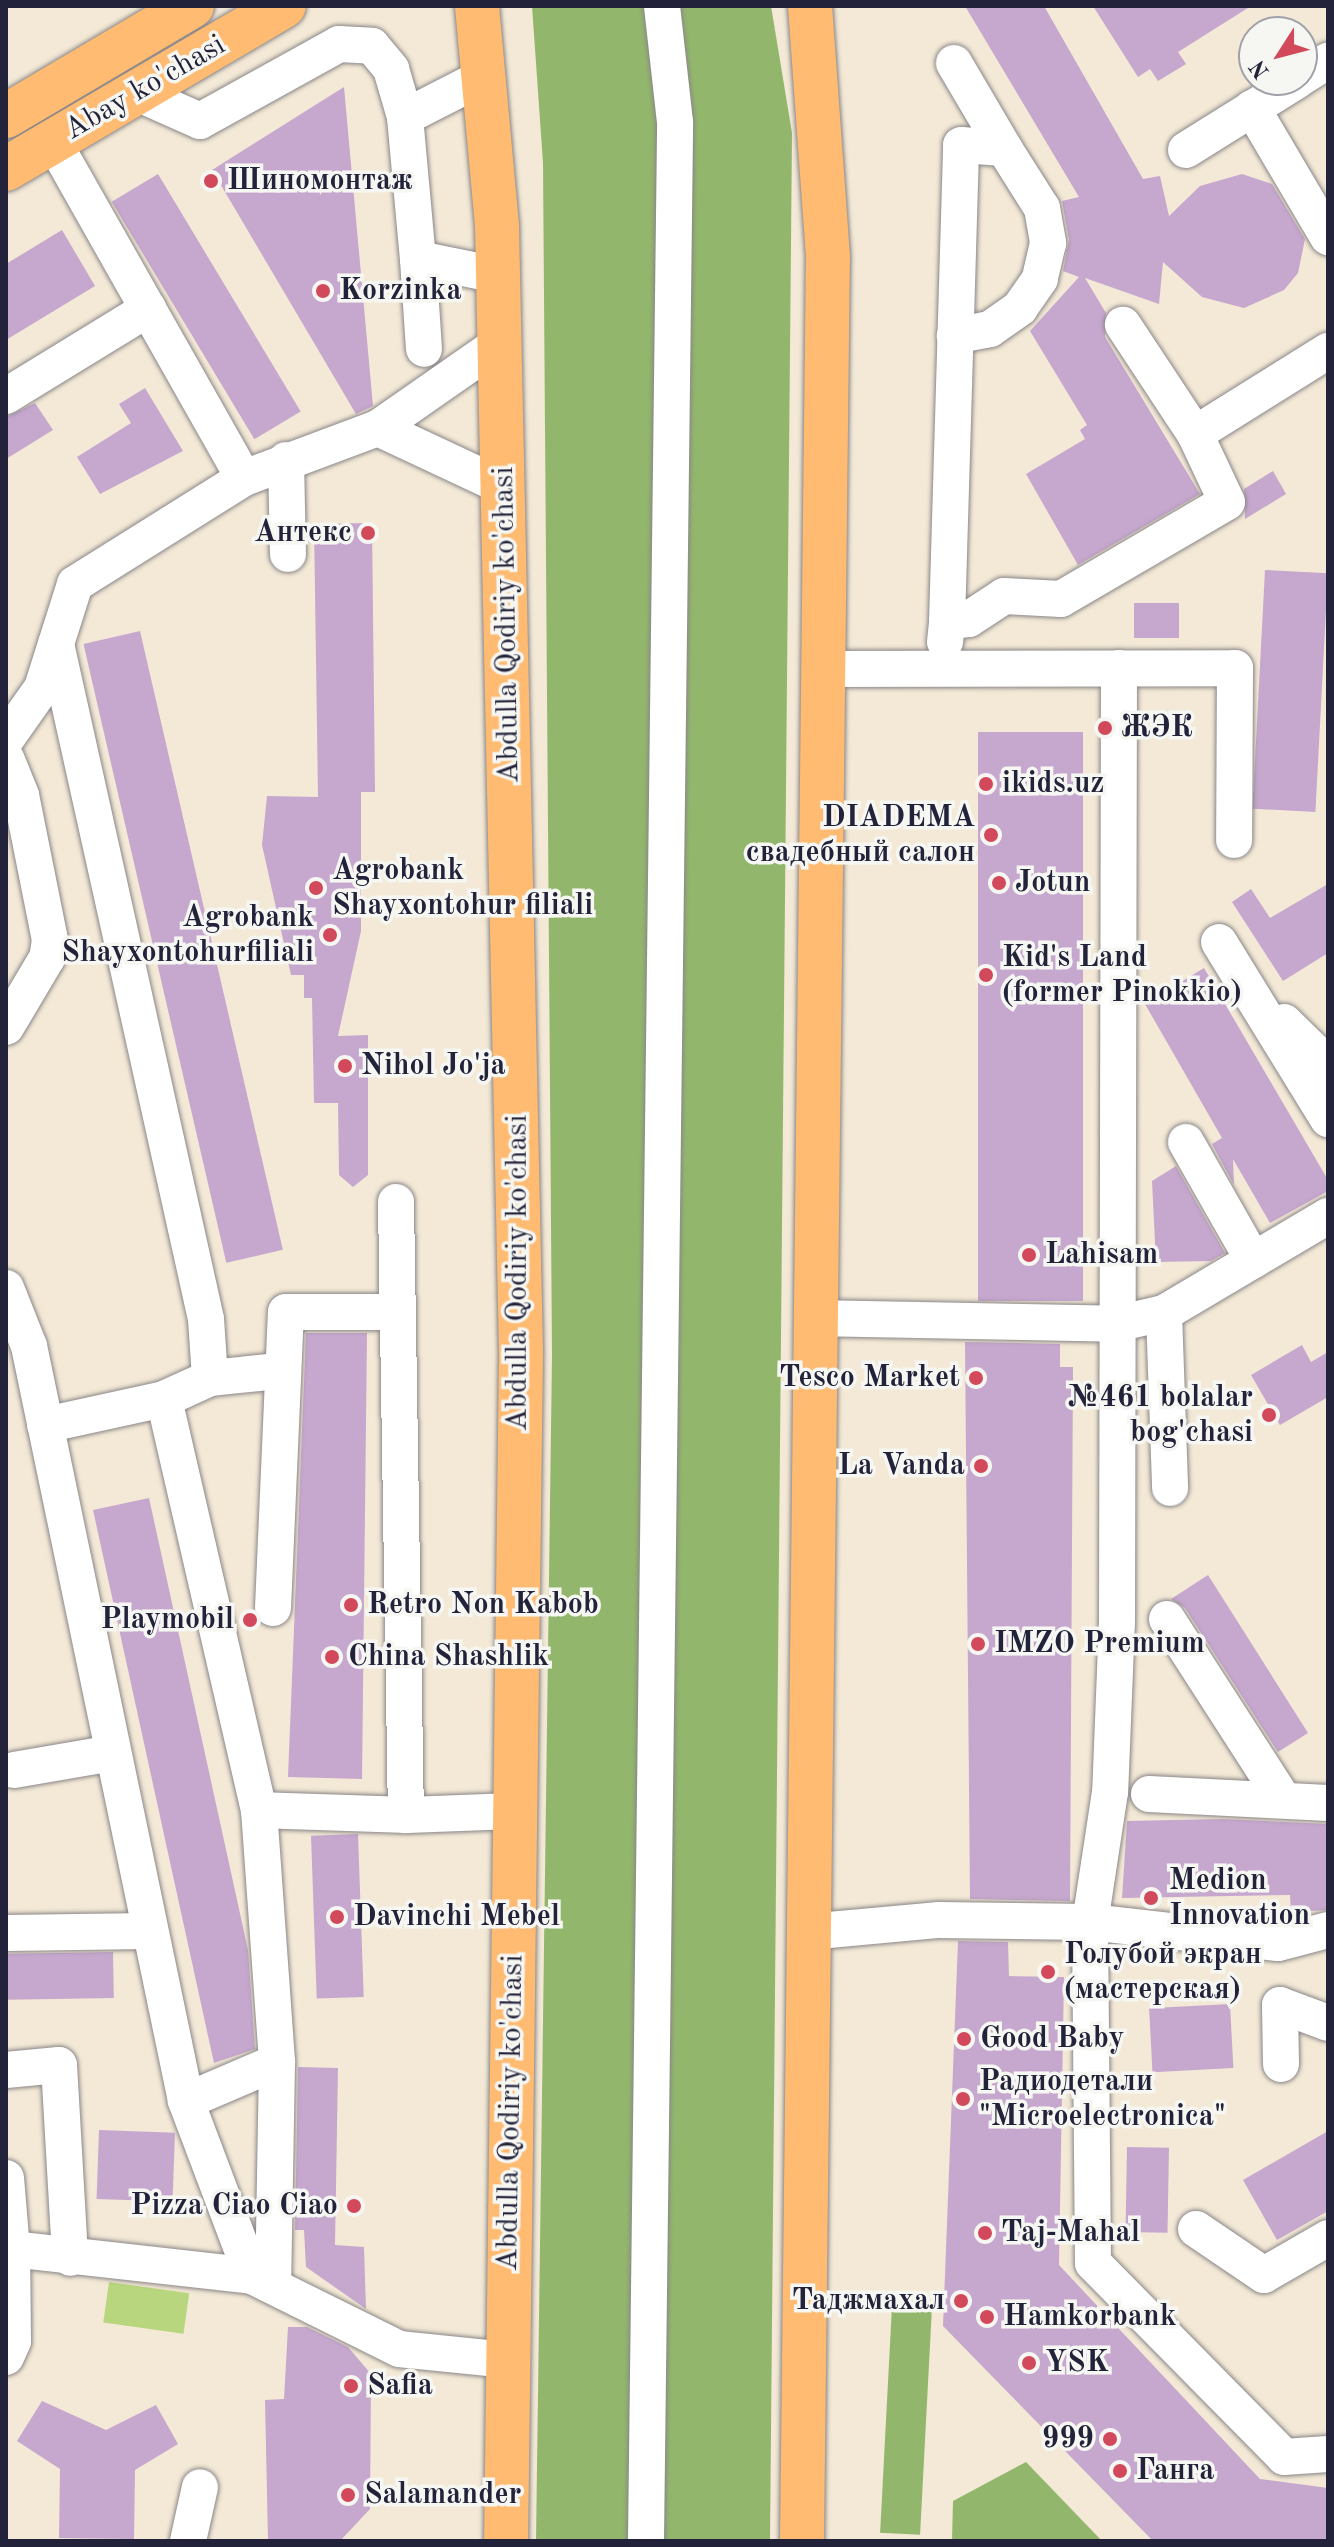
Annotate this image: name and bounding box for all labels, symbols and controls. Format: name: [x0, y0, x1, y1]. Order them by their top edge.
north arrow: [1238, 16, 1318, 96]
street label: Abay ko'chasi: [58, 27, 232, 149]
text: N: [1246, 56, 1274, 82]
place label: Шиномонтаж: [227, 163, 413, 199]
marker: Шиномонтаж: [202, 172, 220, 190]
place label: Korzinka: [339, 273, 462, 309]
marker: Korzinka: [314, 282, 332, 300]
street label: Abdulla Qodiriy ko'chasi: [486, 466, 528, 784]
place label: Антекс: [254, 515, 352, 551]
marker: Антекс: [359, 524, 377, 542]
place label: ЖЭК: [1121, 710, 1193, 746]
marker: ЖЭК: [1096, 719, 1114, 737]
place label: ikids.uz: [1002, 766, 1104, 802]
marker: ikids.uz: [977, 775, 995, 793]
place label: DIADEMA свадебный салон: [746, 800, 975, 870]
marker: DIADEMA свадебный салон: [982, 826, 1000, 844]
place label: Agrobank Shayxontohur filiali: [332, 853, 593, 924]
place label: Jotun: [1015, 865, 1090, 901]
marker: Jotun: [990, 874, 1008, 892]
marker: Agrobank Shayxontohur filiali: [307, 879, 325, 897]
place label: Agrobank Shayxontohurfiliali: [61, 900, 314, 970]
marker: Agrobank Shayxontohurfiliali: [321, 926, 339, 944]
place label: Kid's Land (former Pinokkio): [1002, 940, 1242, 1010]
marker: Kid's Land (former Pinokkio): [977, 966, 995, 984]
place label: Nihol Jo'ja: [361, 1048, 506, 1084]
marker: Nihol Jo'ja: [336, 1057, 354, 1075]
street label: Abdulla Qodiriy ko'chasi: [500, 1115, 536, 1431]
place label: Lahisam: [1045, 1237, 1158, 1273]
marker: Lahisam: [1020, 1246, 1038, 1264]
place label: Tesco Market: [779, 1360, 960, 1396]
marker: Tesco Market: [967, 1369, 985, 1387]
place label: №461 bolalar bog'chasi: [1067, 1380, 1253, 1450]
marker: №461 bolalar bog'chasi: [1260, 1406, 1278, 1424]
place label: La Vanda: [838, 1448, 965, 1484]
marker: La Vanda: [972, 1457, 990, 1475]
place label: Retro Non Kabob: [367, 1587, 599, 1623]
marker: Retro Non Kabob: [342, 1596, 360, 1614]
place label: Playmobil: [101, 1602, 234, 1638]
marker: Playmobil: [241, 1611, 259, 1629]
place label: IMZO Premium: [994, 1626, 1205, 1662]
marker: IMZO Premium: [969, 1635, 987, 1653]
place label: China Shashlik: [348, 1639, 549, 1675]
marker: China Shashlik: [323, 1648, 341, 1666]
place label: Medion Innovation: [1169, 1863, 1310, 1934]
marker: Medion Innovation: [1140, 1887, 1162, 1909]
place label: Davinchi Mebel: [353, 1899, 560, 1935]
marker: Davinchi Mebel: [328, 1908, 346, 1926]
place label: Голубой экран (мастерская): [1064, 1937, 1262, 2008]
street label: Abdulla Qodiriy ko'chasi: [490, 1954, 532, 2272]
marker: Голубой экран (мастерская): [1039, 1963, 1057, 1981]
place label: Good Baby: [980, 2021, 1124, 2057]
marker: Good Baby: [955, 2030, 973, 2048]
place label: Радиодетали "Microelectronica": [979, 2064, 1226, 2134]
marker: Радиодетали "Microelectronica": [954, 2090, 972, 2108]
place label: Pizza Ciao Ciao: [130, 2188, 338, 2224]
marker: Pizza Ciao Ciao: [345, 2197, 363, 2215]
place label: Taj-Mahal: [1001, 2215, 1140, 2251]
marker: Taj-Mahal: [976, 2224, 994, 2242]
place label: Таджмахал: [792, 2283, 945, 2319]
marker: Таджмахал: [952, 2292, 970, 2310]
place label: Hamkorbank: [1003, 2299, 1176, 2335]
marker: Hamkorbank: [978, 2308, 996, 2326]
place label: YSK: [1045, 2345, 1109, 2381]
marker: YSK: [1020, 2354, 1038, 2372]
place label: Safia: [367, 2368, 433, 2404]
marker: Safia: [342, 2377, 360, 2395]
place label: 999: [1042, 2421, 1094, 2457]
marker: 999: [1101, 2430, 1119, 2448]
place label: Ганга: [1136, 2453, 1214, 2489]
marker: Ганга: [1111, 2462, 1129, 2480]
place label: Salamander: [364, 2477, 522, 2513]
marker: Salamander: [339, 2486, 357, 2504]

